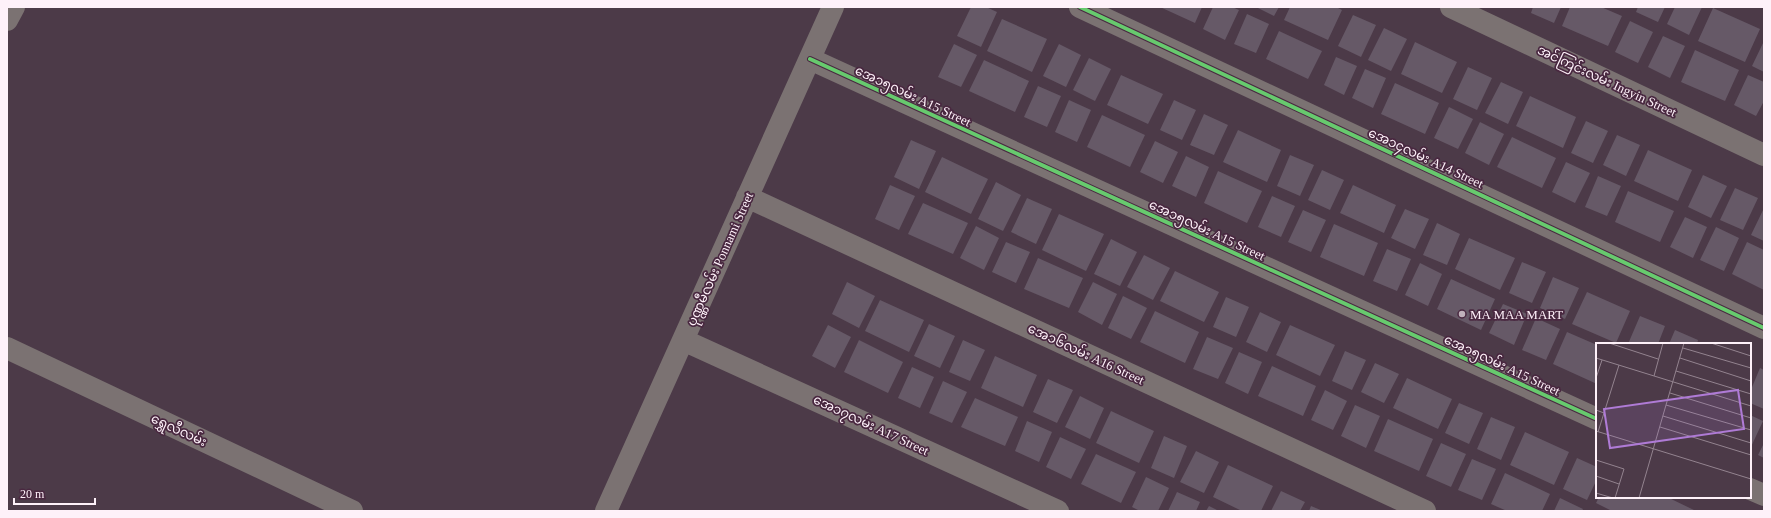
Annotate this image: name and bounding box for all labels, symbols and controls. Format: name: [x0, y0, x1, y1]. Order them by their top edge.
street label: အင်ကြင်းလမ်း Ingyin Street: [1534, 41, 1680, 123]
street label: အေ၁၅လမ်း A15 Street: [851, 62, 974, 132]
street label: အေ၁၄လမ်း A14 Street: [1365, 124, 1487, 194]
street label: ပုဏ္ဏမီလမ်း Ponnami Street: [683, 189, 759, 329]
street label: အေ၁၅လမ်း A15 Street: [1145, 196, 1268, 266]
place label: MA MAA MART: [1470, 307, 1563, 322]
marker: MA MAA MART: [1457, 309, 1467, 319]
street label: အေ၁၆လမ်း A16 Street: [1025, 320, 1147, 388]
street label: အေ၁၅လမ်း A15 Street: [1440, 331, 1563, 401]
inset map: [1596, 343, 1751, 498]
street label: အေ၁၇လမ်း A17 Street: [810, 391, 932, 461]
street label: ရွှေလီလမ်း: [148, 410, 210, 452]
scale bar: [14, 480, 95, 506]
text: 20 m: [20, 487, 45, 501]

